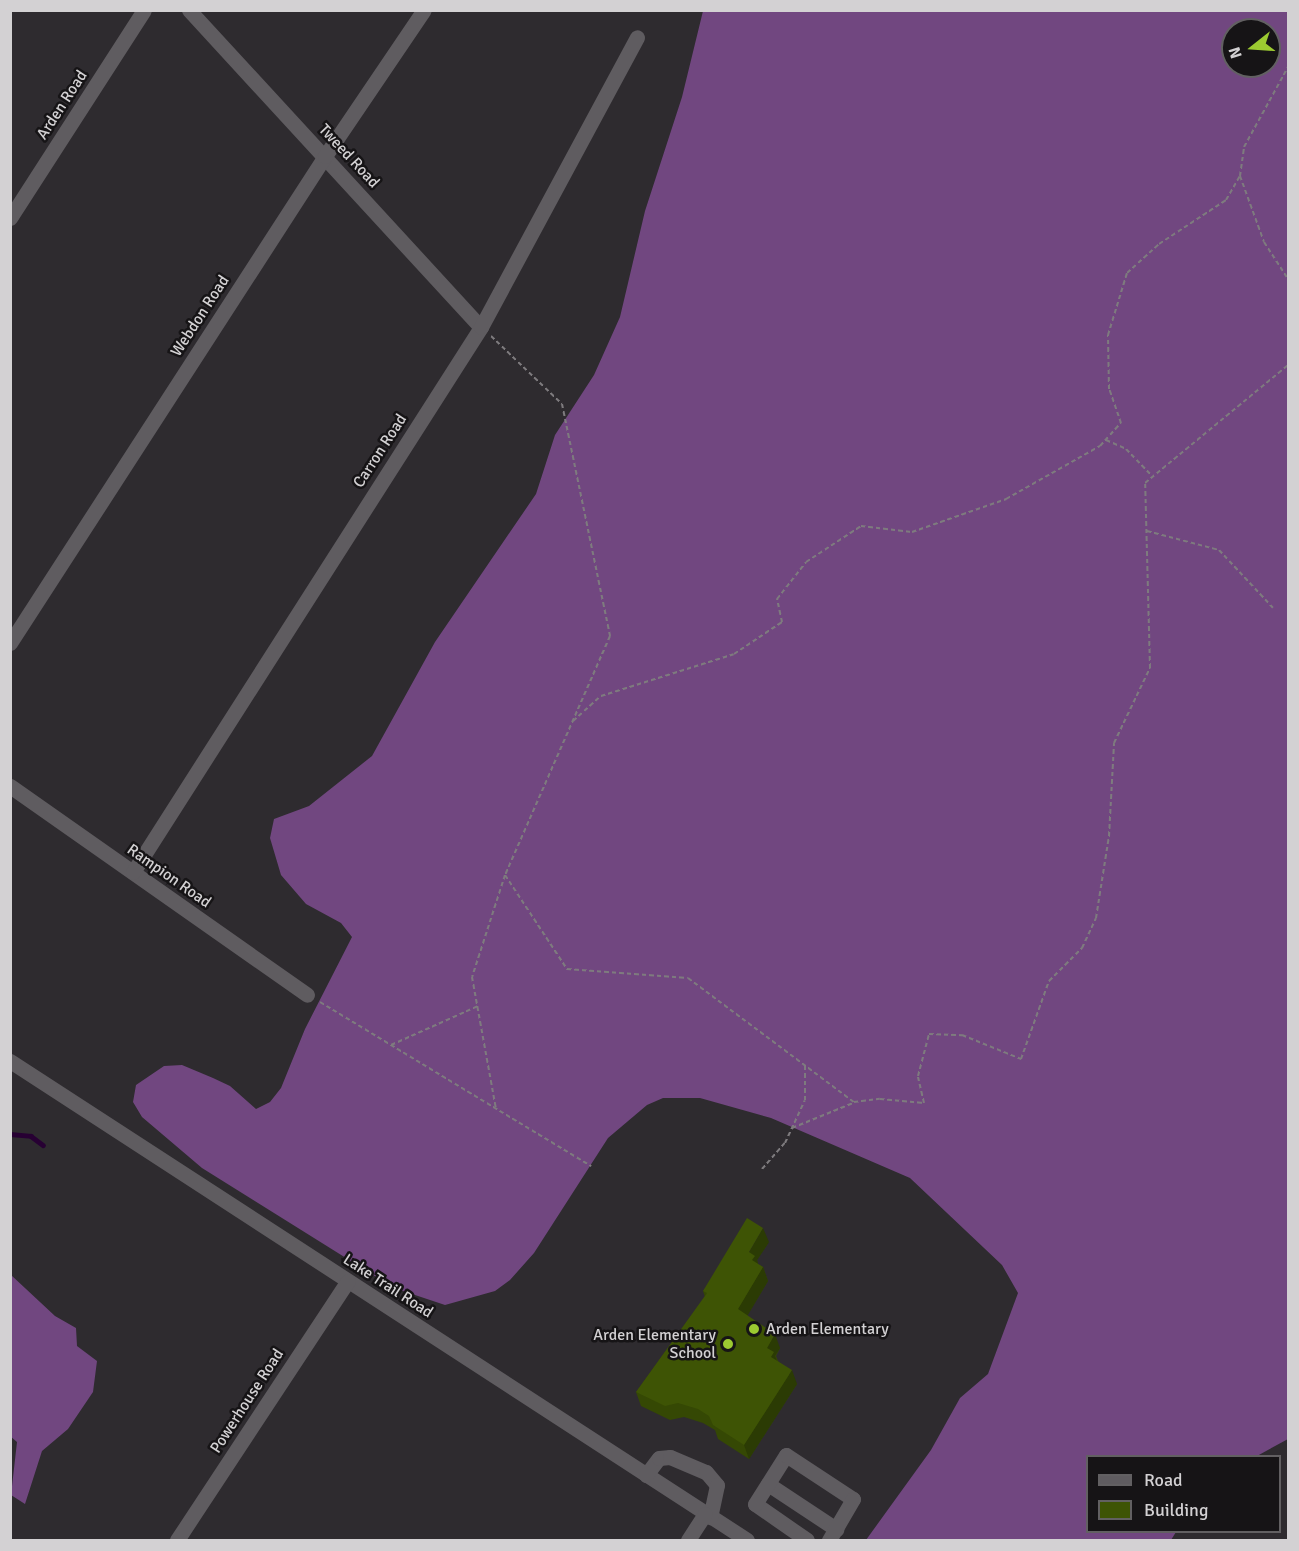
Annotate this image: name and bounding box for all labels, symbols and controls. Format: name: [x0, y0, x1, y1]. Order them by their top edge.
north arrow: [1221, 18, 1281, 78]
text: N: [1225, 44, 1247, 61]
street label: Arden Road: [33, 67, 91, 143]
street label: Tweed Road: [315, 120, 383, 192]
street label: Webdon Road: [167, 272, 233, 360]
street label: Carron Road: [349, 411, 411, 491]
street label: Rampion Road: [123, 840, 215, 912]
street label: Lake Trail Road: [339, 1250, 437, 1322]
place label: Arden Elementary: [766, 1319, 889, 1339]
marker: Arden Elementary: [747, 1322, 761, 1336]
place label: Arden Elementary School: [593, 1325, 716, 1363]
marker: Arden Elementary School: [721, 1337, 735, 1351]
street label: Powerhouse Road: [206, 1345, 288, 1457]
legend: [1086, 1455, 1281, 1533]
text: Road: [1144, 1469, 1183, 1491]
text: Building: [1144, 1499, 1208, 1521]

